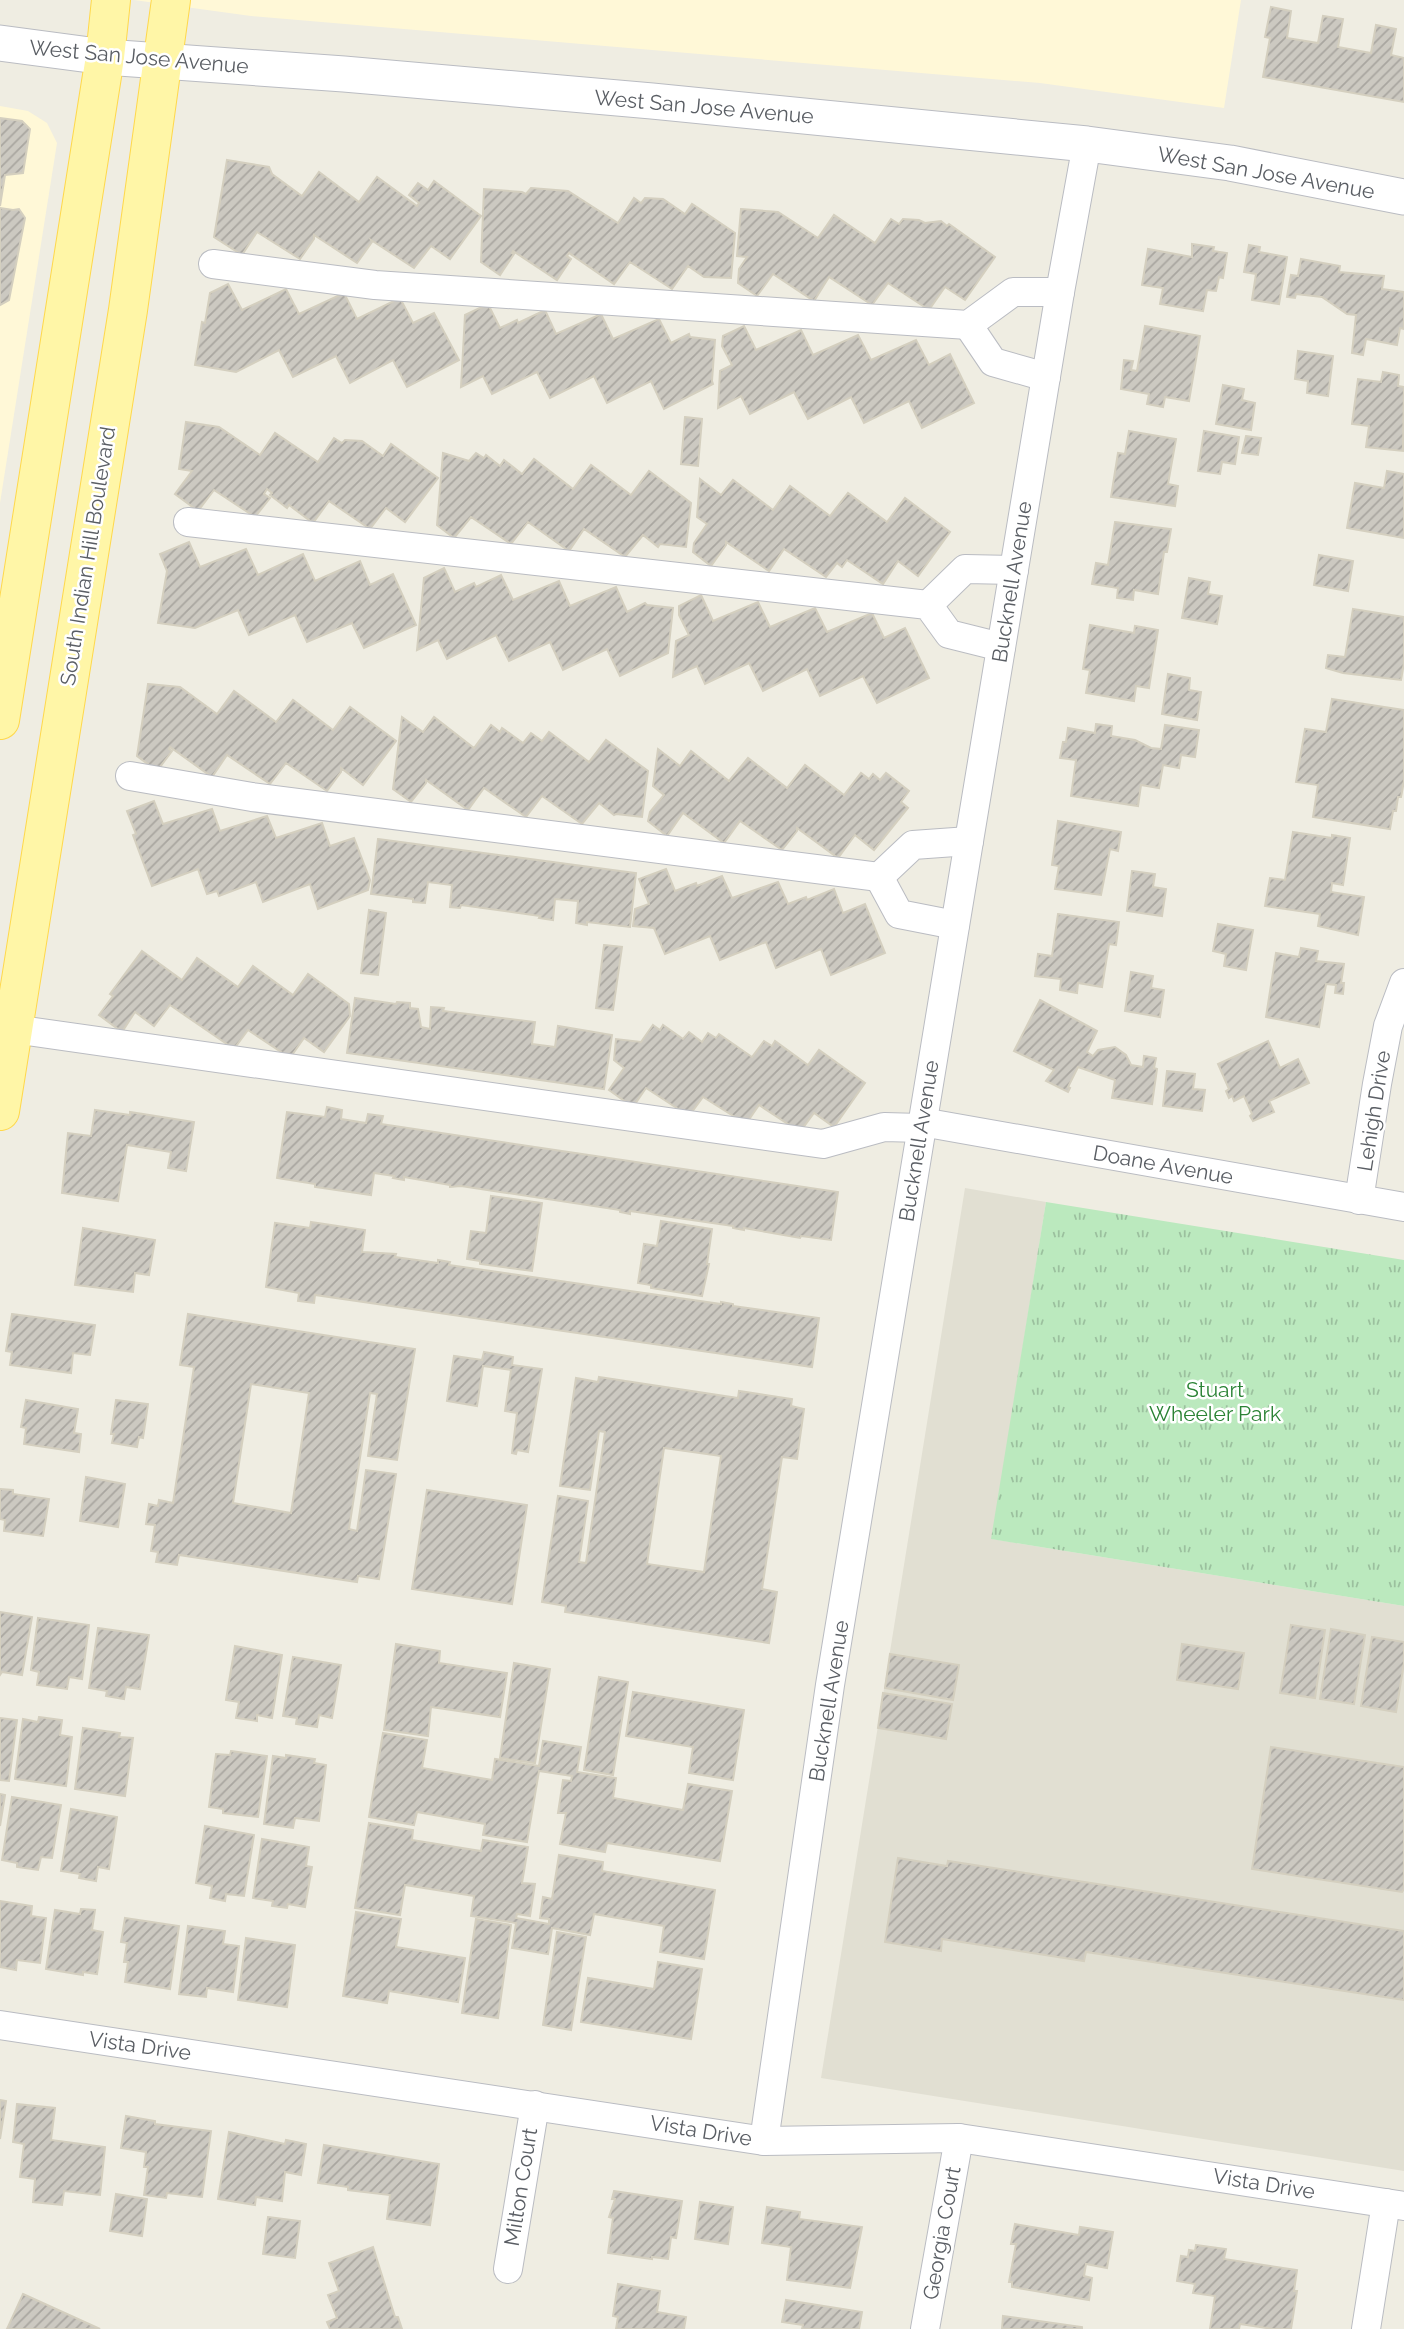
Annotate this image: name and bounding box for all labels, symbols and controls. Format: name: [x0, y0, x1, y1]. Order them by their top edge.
street label: West San Jose Avenue: [28, 34, 250, 79]
street label: West San Jose Avenue: [593, 84, 815, 129]
street label: West San Jose Avenue: [1156, 141, 1377, 204]
street label: South Indian Hill Boulevard: [55, 425, 120, 687]
street label: Bucknell Avenue: [986, 500, 1037, 664]
street label: Lehigh Drive: [1352, 1049, 1395, 1173]
street label: Bucknell Avenue: [893, 1059, 944, 1223]
street label: Doane Avenue: [1091, 1140, 1235, 1189]
park label: Stuart Wheeler Park: [1149, 1377, 1281, 1426]
street label: Bucknell Avenue: [803, 1619, 854, 1783]
street label: Vista Drive: [87, 2026, 193, 2065]
street label: Vista Drive: [648, 2110, 754, 2151]
street label: Milton Court: [499, 2126, 542, 2248]
street label: Vista Drive: [1211, 2163, 1317, 2204]
street label: Georgia Court: [917, 2164, 966, 2302]

